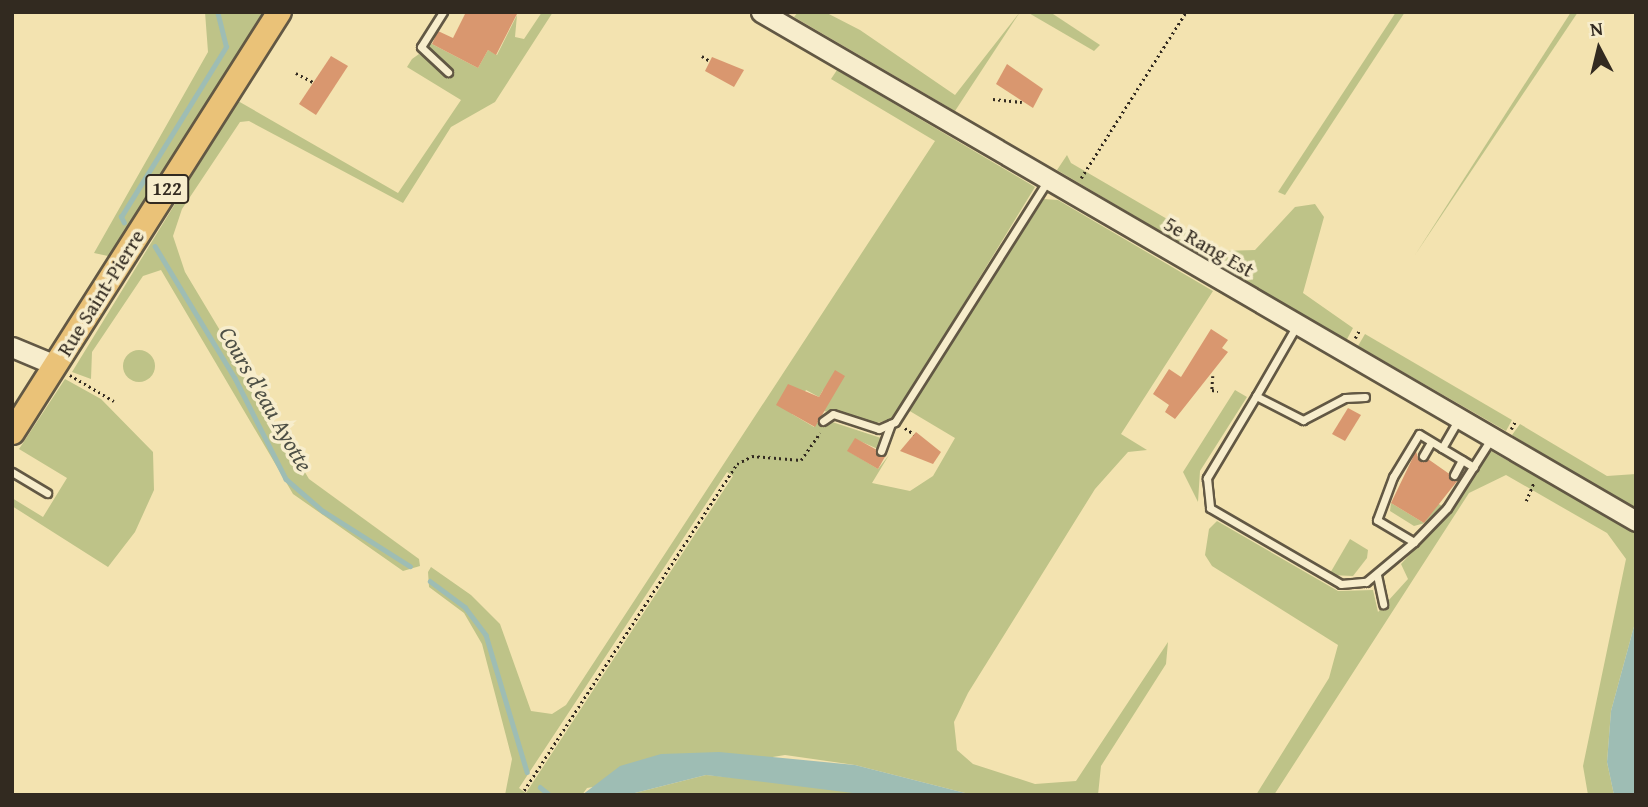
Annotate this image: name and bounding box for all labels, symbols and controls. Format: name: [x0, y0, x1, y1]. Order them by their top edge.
text: N: [1588, 13, 1604, 43]
north arrow: [1564, 14, 1634, 84]
road number: 122: [144, 174, 190, 204]
street label: 5e Rang Est: [1159, 211, 1259, 283]
street label: Rue Saint-Pierre: [52, 225, 150, 361]
water label: Cours d'eau Ayotte: [213, 322, 319, 476]

